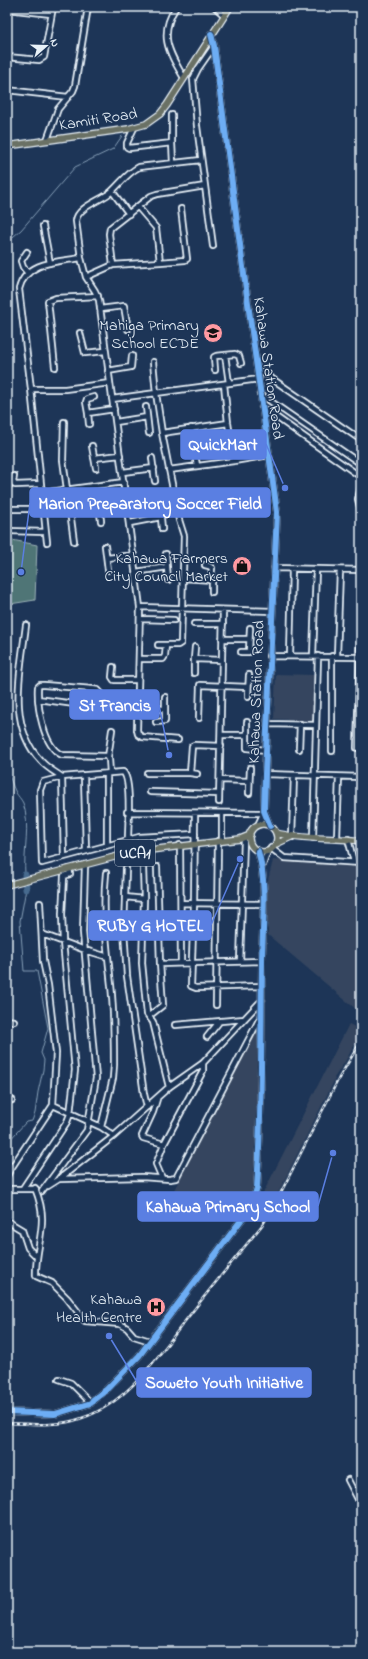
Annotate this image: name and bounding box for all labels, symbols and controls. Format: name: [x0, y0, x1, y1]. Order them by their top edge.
north arrow: [26, 26, 66, 66]
text: N: [46, 37, 63, 49]
street label: Kamiti Road: [58, 102, 139, 138]
street label: Kahawa Station Road: [246, 296, 290, 441]
place label: Mahiga Primary School ECDE: [99, 314, 199, 356]
school or university icon: Mahiga Primary School ECDE: [202, 322, 224, 344]
callout: QuickMart: [181, 430, 266, 459]
text: QuickMart: [188, 433, 258, 458]
callout: Marion Preparatory Soccer Field: [30, 488, 270, 517]
text: Marion Preparatory Soccer Field: [38, 492, 262, 519]
place label: Kahawa Farmers City Council Market: [104, 547, 229, 589]
shop icon: Kahawa Farmers City Council Market: [231, 555, 253, 577]
street label: Kahawa Station Road: [243, 620, 271, 764]
callout: St Francis: [70, 690, 159, 719]
text: St Francis: [79, 694, 152, 719]
road number: UCA1: [115, 840, 155, 866]
callout: RUBY G HOTEL: [89, 911, 211, 940]
text: RUBY G HOTEL: [97, 914, 204, 939]
callout: Kahawa Primary School: [138, 1192, 318, 1221]
text: Kahawa Primary School: [146, 1195, 310, 1222]
place label: Kahawa Health Centre: [56, 1288, 143, 1330]
hospital icon: Kahawa Health Centre: [145, 1296, 167, 1318]
callout: Soweto Youth Initiative: [137, 1368, 311, 1397]
text: Soweto Youth Initiative: [145, 1371, 304, 1396]

